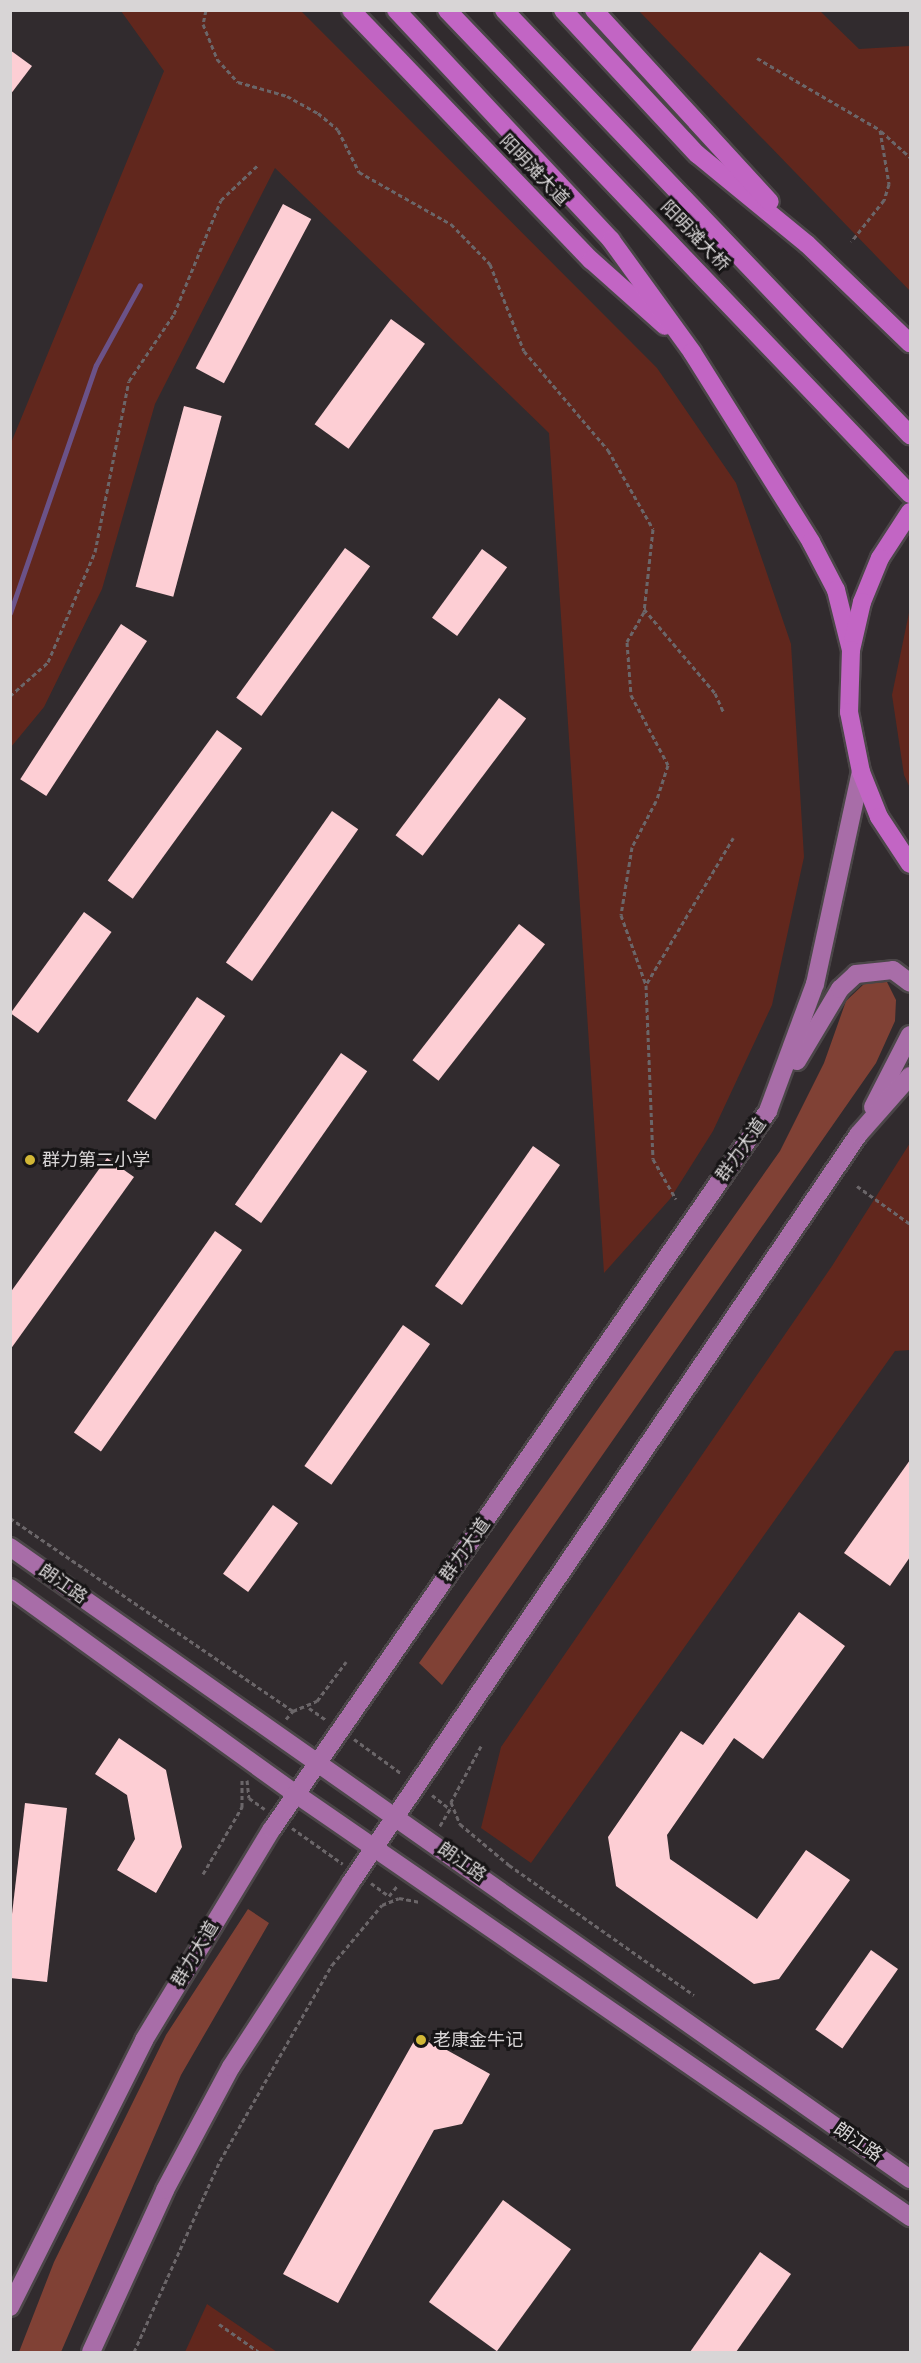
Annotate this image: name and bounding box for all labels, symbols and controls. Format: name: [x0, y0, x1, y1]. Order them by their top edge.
street label: 阳明滩大道: [495, 130, 573, 210]
street label: 阳明滩大桥: [656, 196, 734, 276]
street label: 群力大道: [712, 1114, 770, 1186]
place label: 群力第二小学: [42, 1149, 150, 1171]
marker: 群力第二小学: [23, 1153, 37, 1167]
street label: 群力大道: [436, 1514, 494, 1586]
street label: 朗江路: [35, 1560, 91, 1608]
street label: 朗江路: [434, 1838, 490, 1886]
street label: 群力大道: [167, 1918, 223, 1990]
place label: 老康金牛记: [433, 2029, 523, 2051]
marker: 老康金牛记: [414, 2033, 428, 2047]
street label: 朗江路: [830, 2118, 886, 2166]

